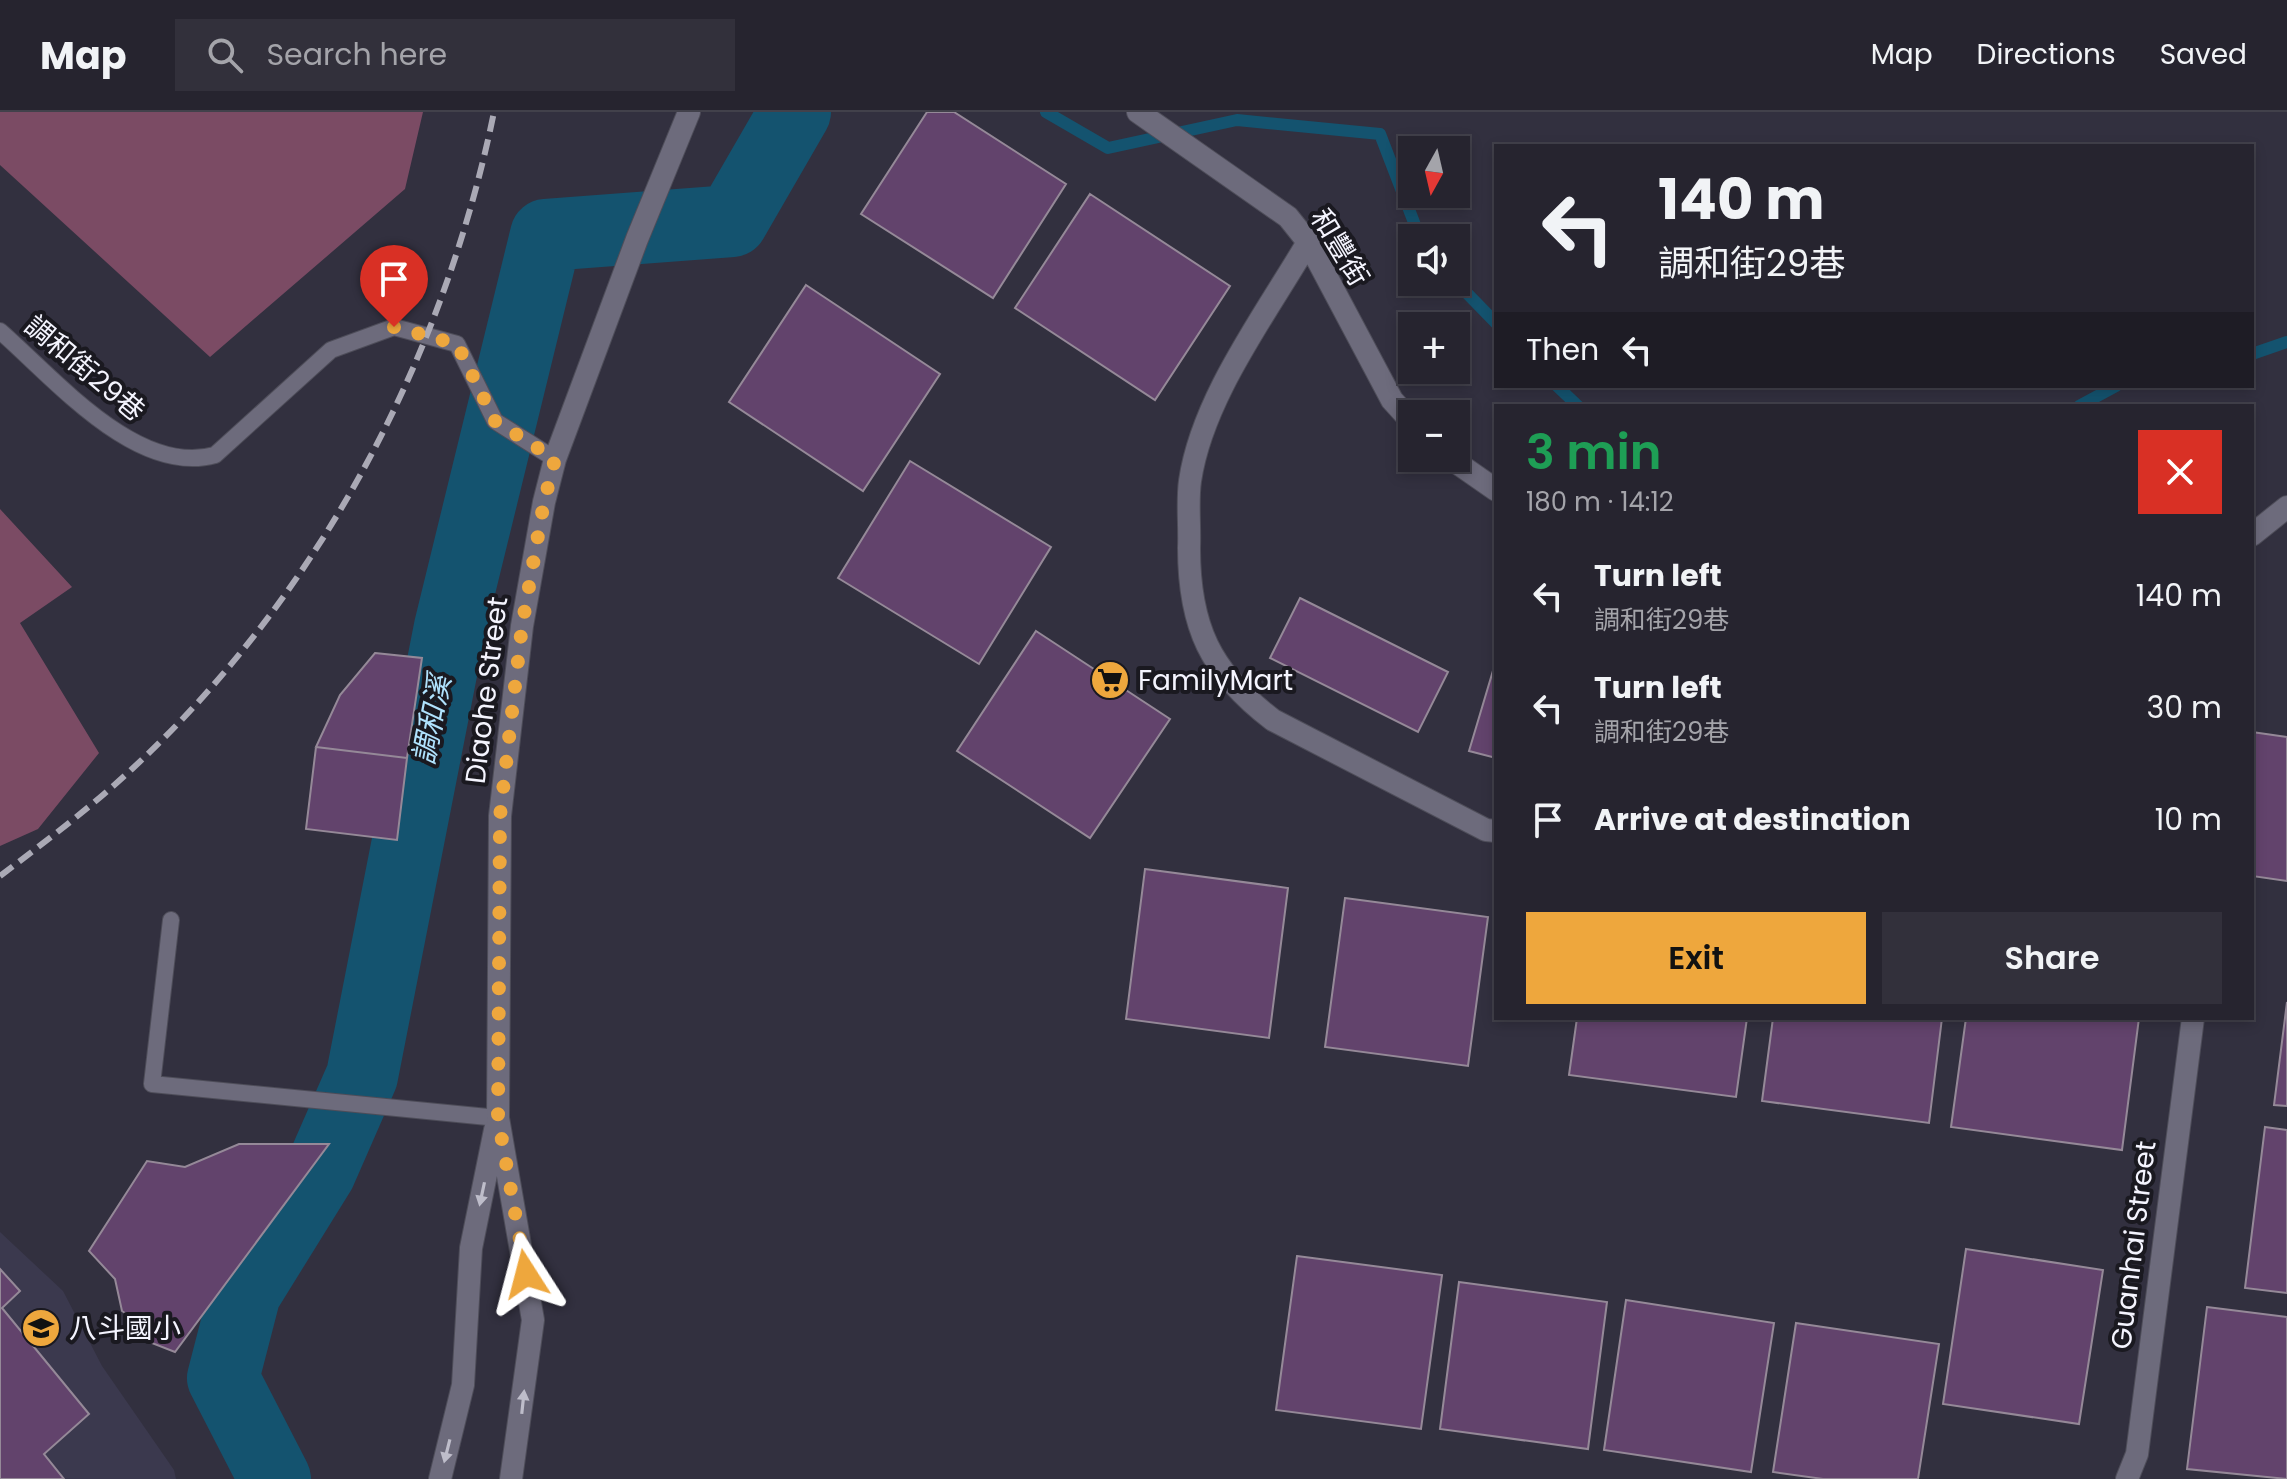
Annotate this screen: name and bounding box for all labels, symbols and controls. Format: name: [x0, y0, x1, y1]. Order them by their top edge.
search box: [175, 19, 735, 91]
text: Map: [40, 29, 127, 82]
icon: search: [203, 33, 247, 77]
text: Search here: [267, 33, 447, 76]
text: Map: [1871, 35, 1933, 74]
text: Directions: [1977, 35, 2116, 74]
text: Saved: [2160, 35, 2247, 74]
north arrow: [1398, 136, 1470, 208]
map controls: [1398, 136, 1470, 472]
text: 140 m: [1658, 160, 1825, 239]
icon: left: [1526, 176, 1630, 280]
street label: 和豐街: [1301, 201, 1378, 293]
button: sound: [1398, 224, 1470, 296]
text: 調和街29巷: [1658, 238, 1845, 289]
pin: [360, 245, 428, 327]
icon: arrive: [372, 257, 416, 301]
street label: 調和街29巷: [16, 307, 153, 430]
button: +: [1398, 312, 1470, 384]
text: Then: [1526, 328, 1599, 371]
icon: left: [1615, 328, 1659, 372]
button: −: [1398, 400, 1470, 472]
text: 3 min: [1526, 419, 1662, 486]
button: close: [2138, 430, 2222, 514]
text: 180 m · 14:12: [1526, 484, 1674, 520]
text: Turn left: [1594, 554, 1722, 597]
icon: left: [1526, 574, 1570, 618]
text: 140 m: [2136, 574, 2222, 617]
street label: Diaohe Street: [456, 594, 517, 786]
text: 調和街29巷: [1594, 602, 1729, 638]
supermarket icon: FamilyMart: [1089, 659, 1131, 701]
place label: FamilyMart: [1138, 661, 1293, 700]
text: Turn left: [1594, 666, 1722, 709]
water label: 調和溪: [402, 668, 462, 768]
icon: left: [1526, 686, 1570, 730]
text: 30 m: [2147, 686, 2222, 729]
text: 調和街29巷: [1594, 714, 1729, 750]
icon: arrive: [1526, 798, 1570, 842]
text: Arrive at destination: [1594, 798, 1911, 841]
text: 10 m: [2155, 798, 2222, 841]
button: Exit: [1526, 912, 1866, 1004]
button: Share: [1882, 912, 2222, 1004]
street label: Guanhai Street: [2101, 1139, 2166, 1352]
one-way arrow: [475, 1182, 488, 1207]
position arrow: [484, 1232, 568, 1316]
school or university icon: 八斗國小: [20, 1307, 62, 1349]
place label: 八斗國小: [69, 1309, 181, 1348]
one-way arrow: [517, 1389, 530, 1414]
one-way arrow: [440, 1438, 452, 1463]

